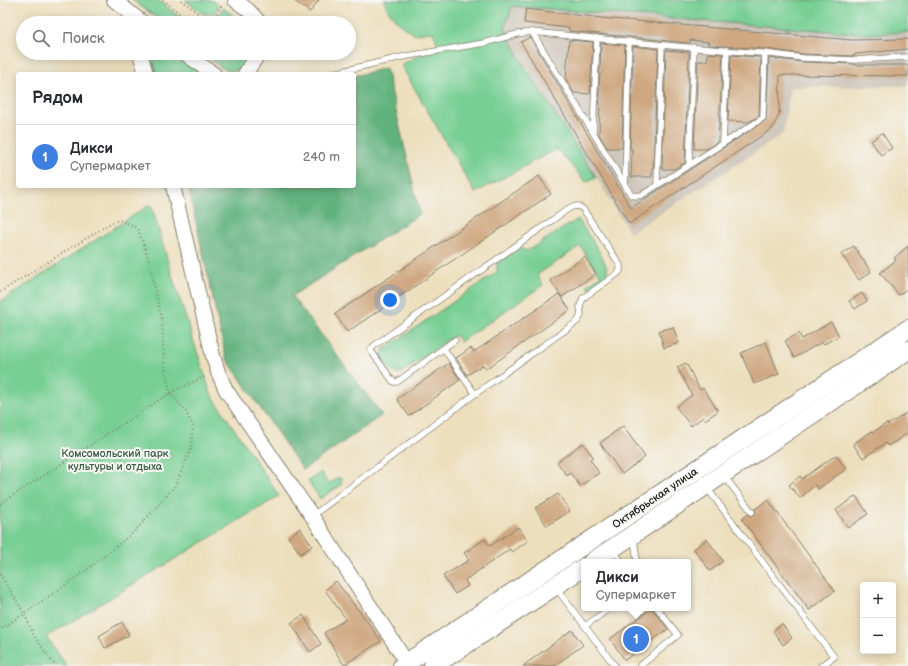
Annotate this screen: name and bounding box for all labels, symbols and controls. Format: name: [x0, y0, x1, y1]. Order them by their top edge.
search box: [16, 16, 356, 60]
icon: search: [30, 27, 52, 49]
text: Поиск: [62, 29, 105, 48]
text: Рядом: [32, 88, 83, 108]
text: Дикси: [70, 139, 113, 158]
text: 1: [42, 149, 48, 165]
text: 240 m: [303, 149, 340, 165]
text: Супермаркет: [70, 158, 151, 174]
your location: [380, 290, 400, 310]
park label: Комсомольский парк культуры и отдыха: [61, 447, 169, 473]
street label: Октябрьская улица: [610, 464, 700, 531]
popup: [581, 559, 691, 611]
text: Дикси: [596, 568, 639, 587]
map controls: [860, 582, 896, 654]
button: +: [860, 582, 896, 618]
text: Супермаркет: [596, 587, 676, 603]
button: −: [860, 618, 896, 654]
pin: 1: [623, 624, 649, 654]

